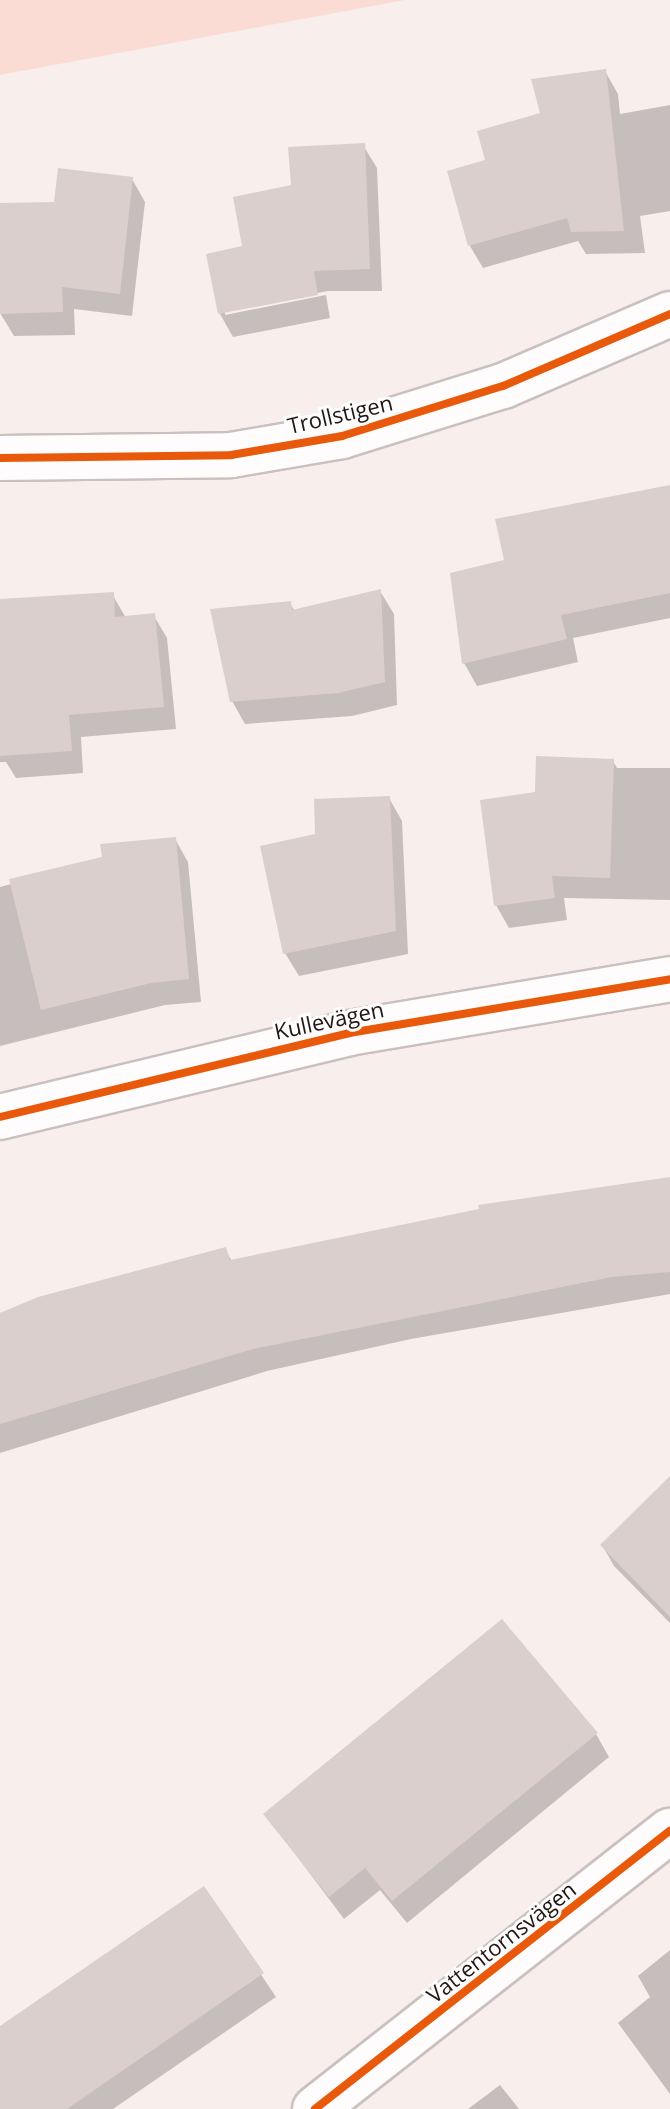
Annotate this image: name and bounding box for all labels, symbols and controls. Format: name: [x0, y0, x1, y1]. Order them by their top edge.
street label: Trollstigen: [285, 389, 395, 439]
street label: Kullevägen: [272, 996, 386, 1044]
street label: Vattentornsvägen: [421, 1876, 581, 2008]

